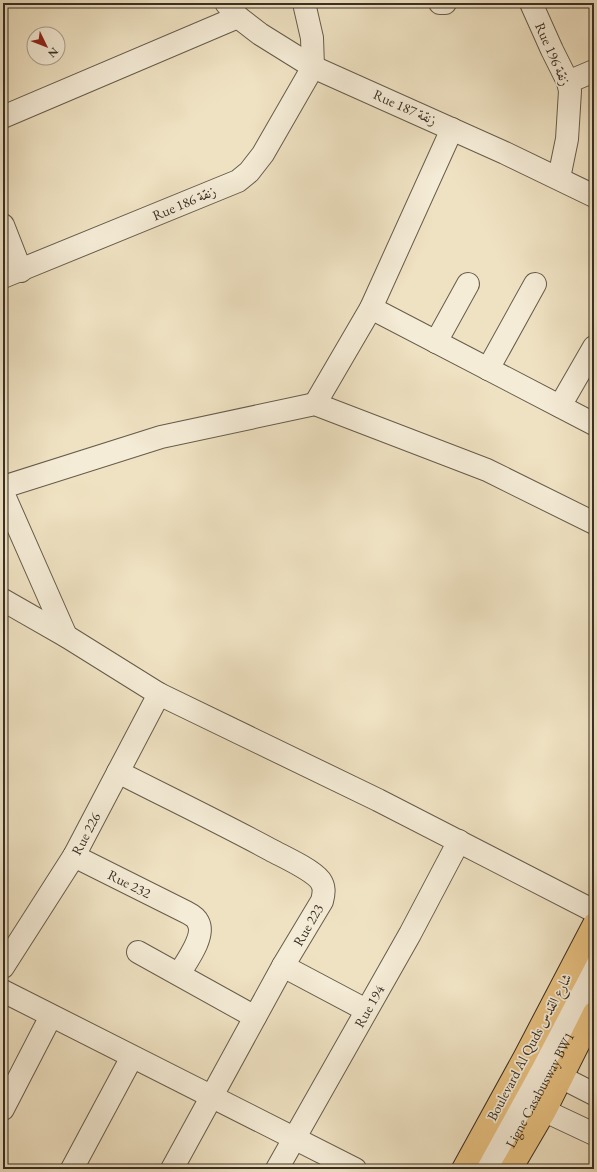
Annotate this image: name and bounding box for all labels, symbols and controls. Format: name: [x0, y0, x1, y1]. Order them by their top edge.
street label: Rue 196 زنقة: [531, 20, 575, 88]
north arrow: [26, 26, 66, 66]
text: N: [45, 45, 61, 61]
street label: Rue 187 زنقة: [371, 85, 439, 129]
street label: Rue 186 زنقة: [149, 182, 219, 224]
street label: Rue 226: [67, 809, 104, 858]
street label: Rue 232: [105, 865, 154, 902]
street label: Rue 223: [289, 900, 327, 949]
street label: Boulevard Al Quds شارع القدس: [483, 970, 578, 1125]
street label: Rue 194: [350, 982, 388, 1031]
street label: Ligne Casabusway BW1: [501, 1029, 578, 1151]

